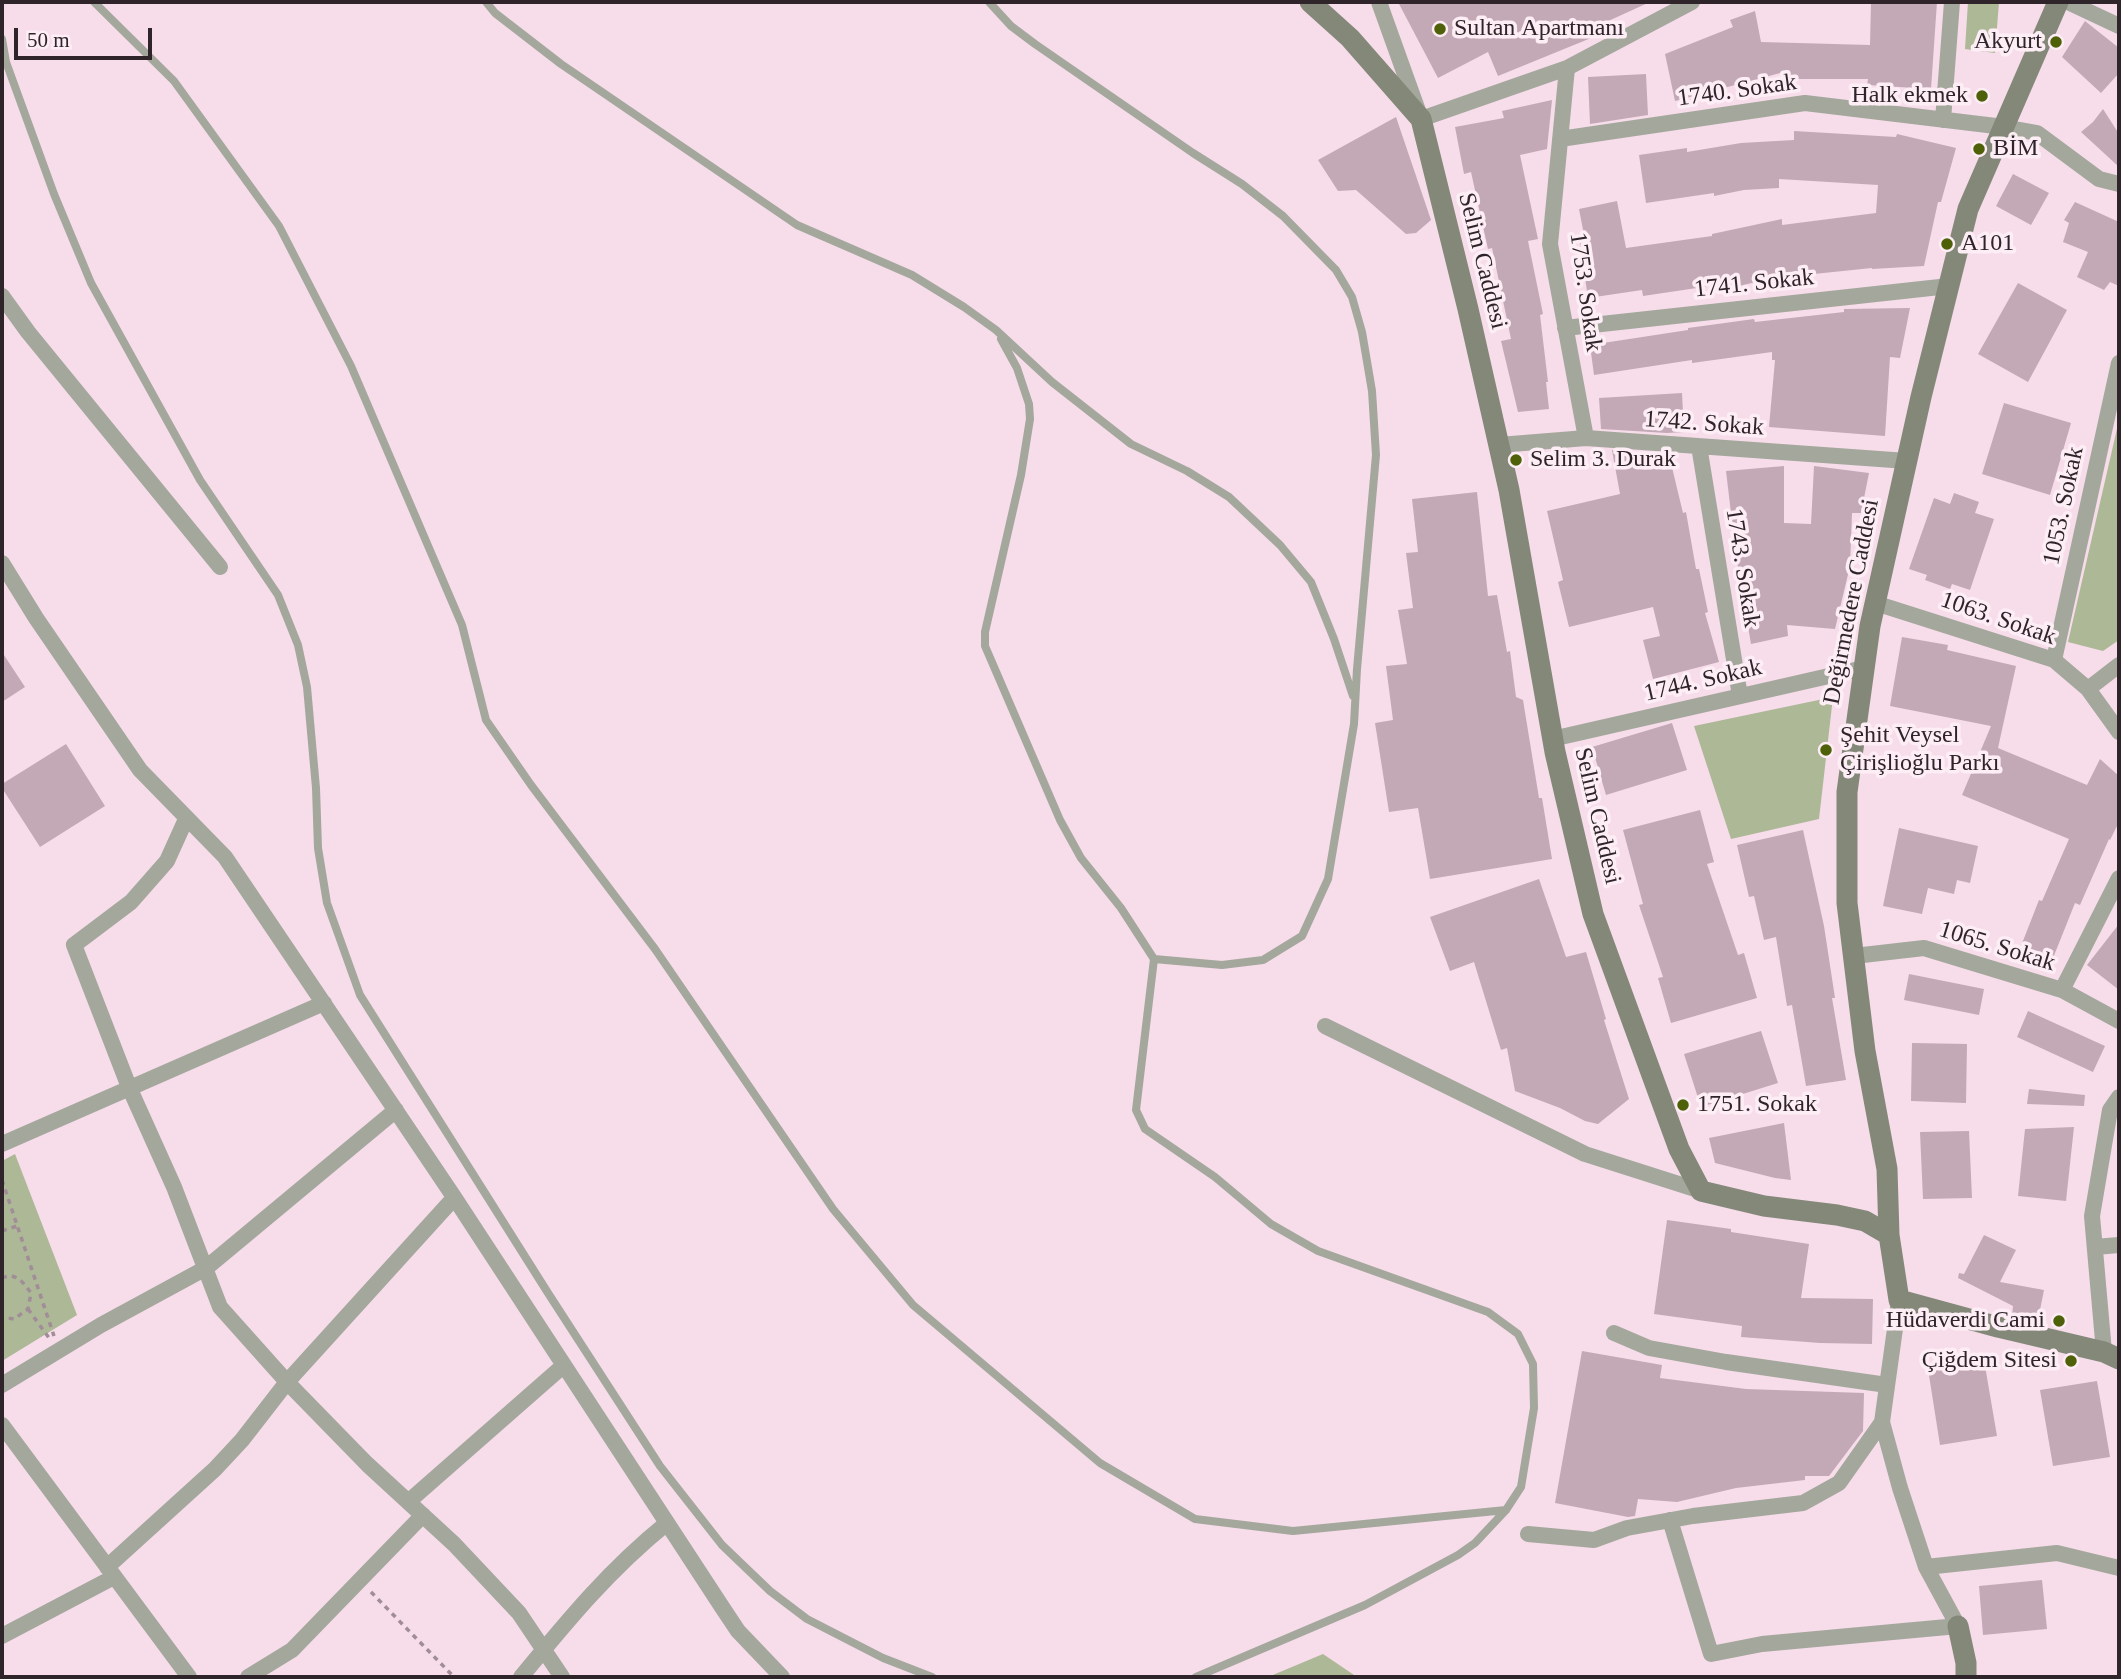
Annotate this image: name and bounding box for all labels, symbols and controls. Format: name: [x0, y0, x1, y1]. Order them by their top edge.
scale bar: [18, 14, 156, 58]
place label: Sultan Apartmanı: [1454, 15, 1624, 43]
marker: Sultan Apartmanı: [1432, 21, 1448, 37]
text: 50 m: [27, 28, 70, 52]
place label: Akyurt: [1974, 28, 2042, 56]
marker: Akyurt: [2048, 34, 2064, 50]
street label: 1740. Sokak: [1676, 68, 1798, 114]
place label: Halk ekmek: [1851, 82, 1968, 110]
marker: Halk ekmek: [1974, 88, 1990, 104]
place label: BİM: [1993, 135, 2038, 163]
marker: BİM: [1971, 141, 1987, 157]
street label: Selim Caddesi: [1451, 190, 1513, 332]
place label: A101: [1961, 230, 2014, 258]
street label: 1753. Sokak: [1562, 231, 1608, 353]
marker: A101: [1939, 236, 1955, 252]
street label: 1741. Sokak: [1693, 263, 1815, 305]
street label: 1742. Sokak: [1643, 405, 1765, 443]
street label: 1053. Sokak: [2037, 444, 2091, 568]
place label: Selim 3. Durak: [1530, 446, 1676, 474]
marker: Selim 3. Durak: [1508, 452, 1524, 468]
street label: Değirmedere Caddesi: [1818, 497, 1886, 707]
street label: 1743. Sokak: [1718, 506, 1766, 630]
street label: 1063. Sokak: [1937, 586, 2059, 652]
street label: 1744. Sokak: [1641, 653, 1765, 709]
place label: Şehit Veysel Çirişlioğlu Parkı: [1840, 722, 1999, 778]
marker: Şehit Veysel Çirişlioğlu Parkı: [1818, 742, 1834, 758]
street label: Selim Caddesi: [1567, 745, 1627, 887]
street label: 1065. Sokak: [1935, 916, 2059, 978]
place label: 1751. Sokak: [1697, 1091, 1817, 1119]
marker: 1751. Sokak: [1675, 1097, 1691, 1113]
place label: Hüdaverdi Cami: [1886, 1307, 2045, 1335]
marker: Hüdaverdi Cami: [2051, 1313, 2067, 1329]
place label: Çiğdem Sitesi: [1922, 1347, 2057, 1375]
marker: Çiğdem Sitesi: [2063, 1353, 2079, 1369]

